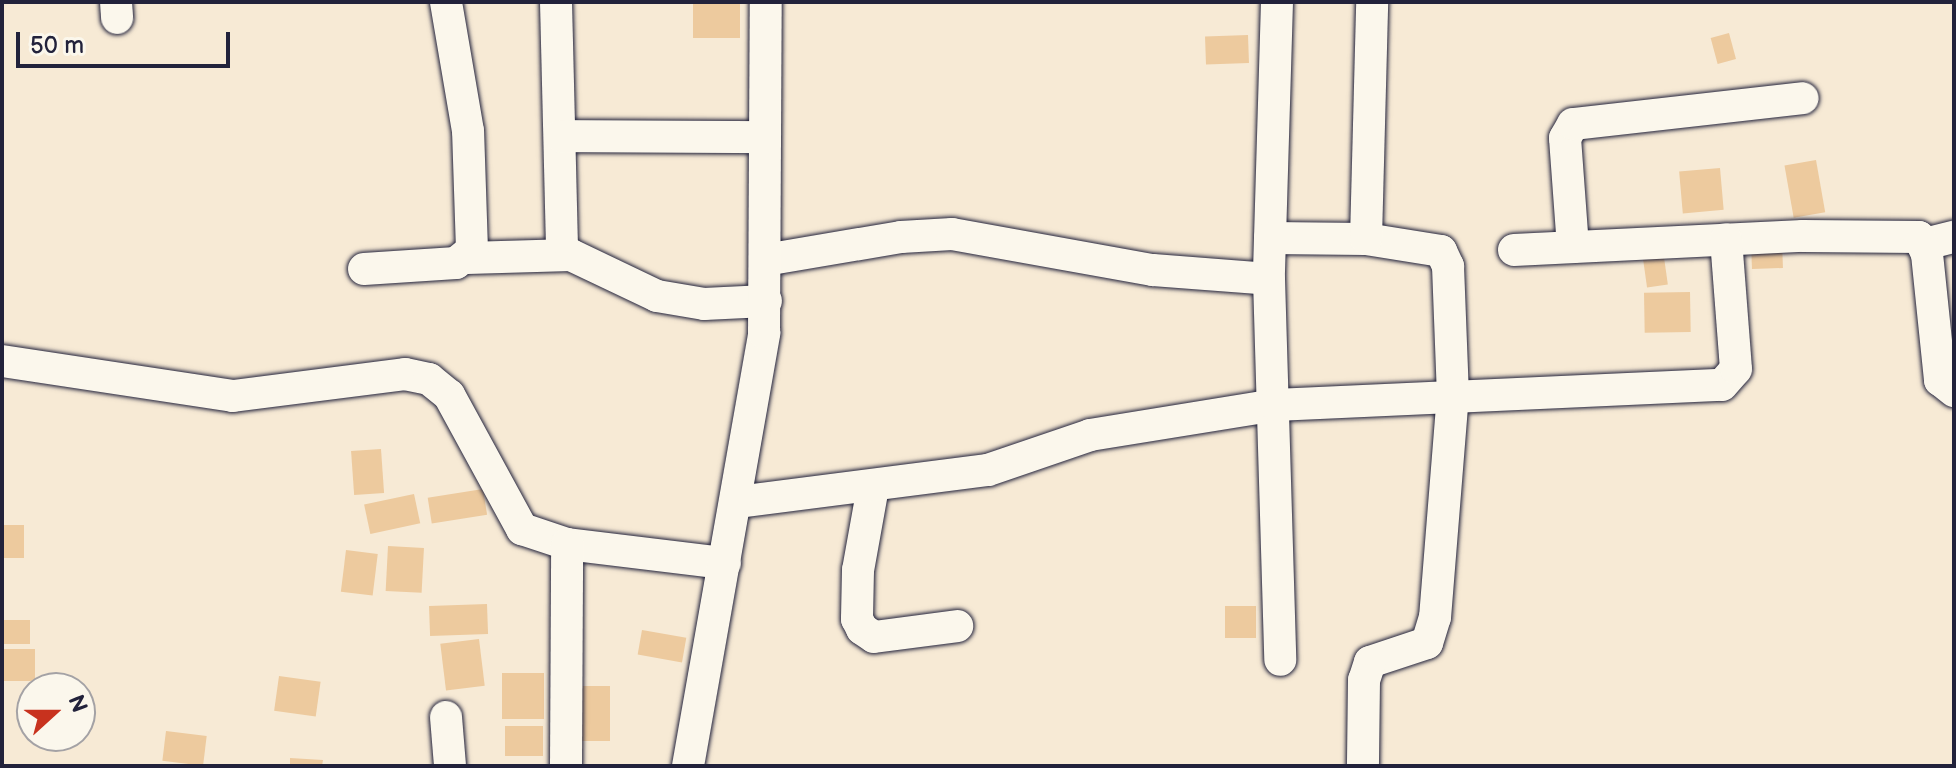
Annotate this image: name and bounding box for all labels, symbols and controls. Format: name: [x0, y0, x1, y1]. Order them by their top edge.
scale bar: [20, 16, 234, 66]
text: 50 m: [30, 31, 84, 60]
north arrow: [16, 672, 96, 752]
text: N: [61, 691, 93, 716]

